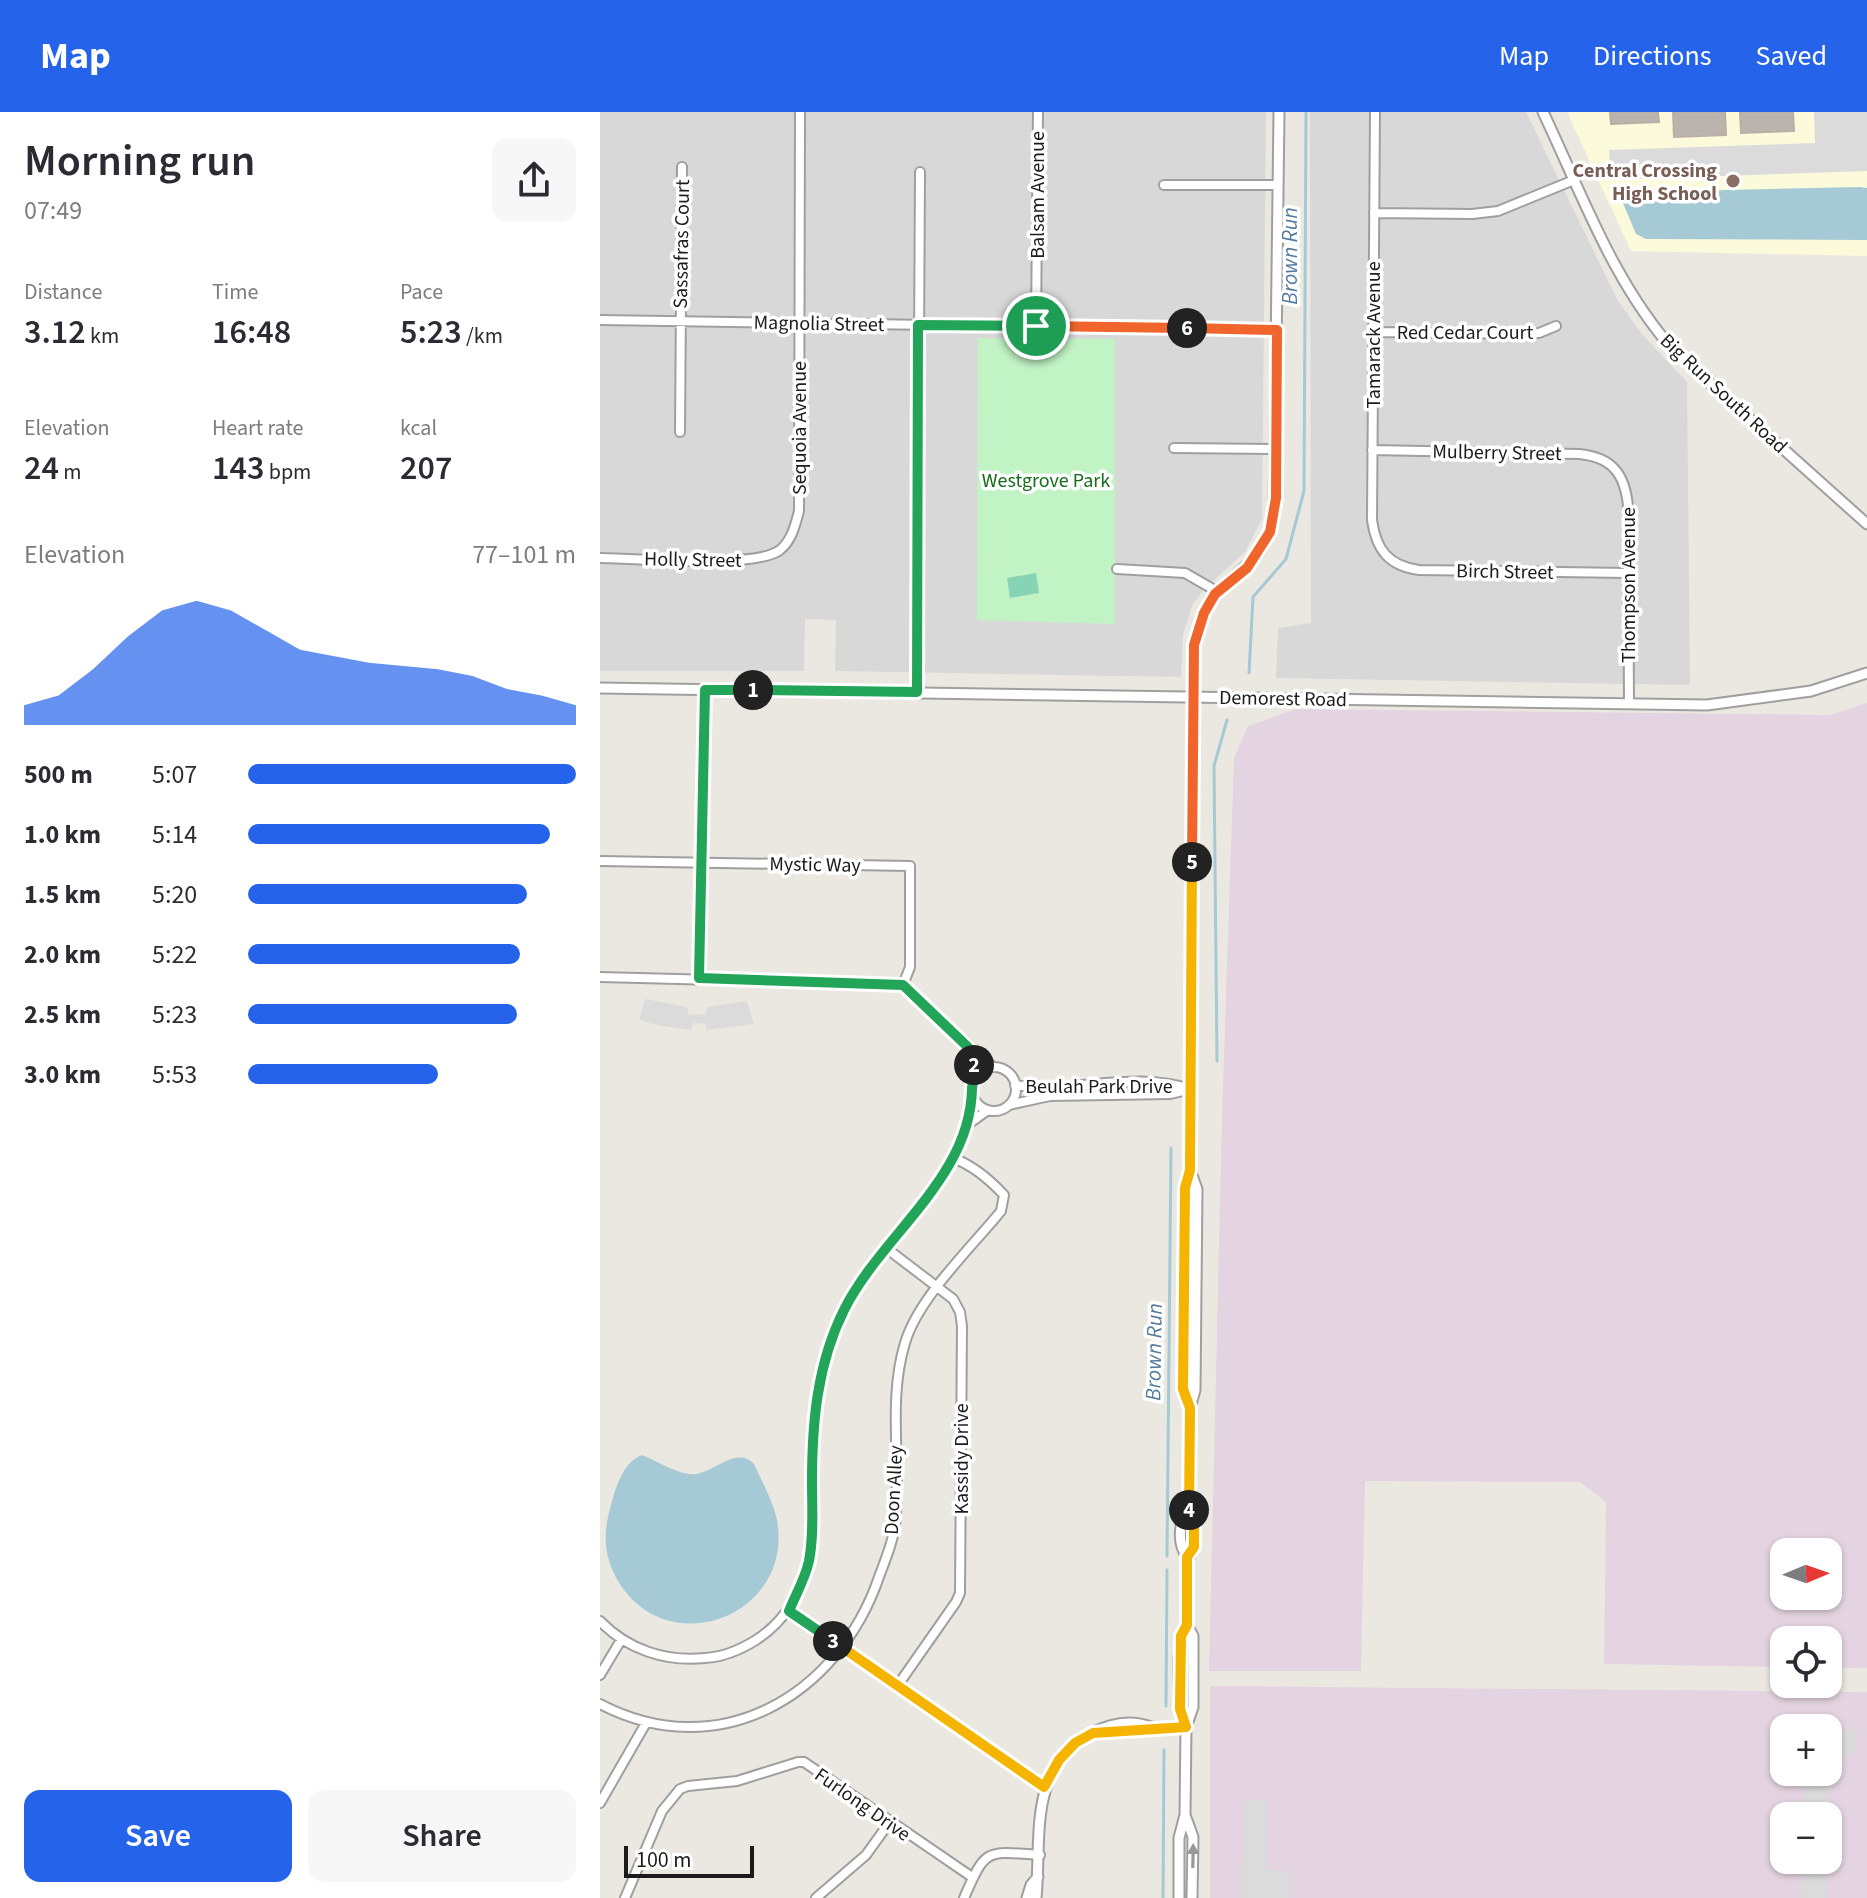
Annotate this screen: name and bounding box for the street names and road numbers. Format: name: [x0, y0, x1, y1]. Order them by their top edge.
street label: Balsam Avenue: [1024, 131, 1052, 259]
street label: Sassafras Court: [667, 179, 697, 309]
street label: Tamarack Avenue: [1360, 261, 1388, 409]
street label: Magnolia Street: [753, 309, 885, 339]
street label: Red Cedar Court: [1397, 319, 1533, 347]
street label: Big Run South Road: [1653, 327, 1793, 460]
street label: Sequoia Avenue: [786, 361, 814, 495]
street label: Mulberry Street: [1432, 438, 1562, 468]
street label: Thompson Avenue: [1615, 507, 1643, 663]
street label: Holly Street: [644, 545, 742, 575]
street label: Birch Street: [1456, 557, 1554, 587]
street label: Demorest Road: [1219, 684, 1347, 714]
street label: Mystic Way: [769, 850, 862, 880]
street label: Beulah Park Drive: [1025, 1073, 1173, 1101]
street label: Kassidy Drive: [948, 1403, 976, 1515]
street label: Doon Alley: [878, 1444, 910, 1535]
street label: Furlong Drive: [809, 1761, 916, 1848]

